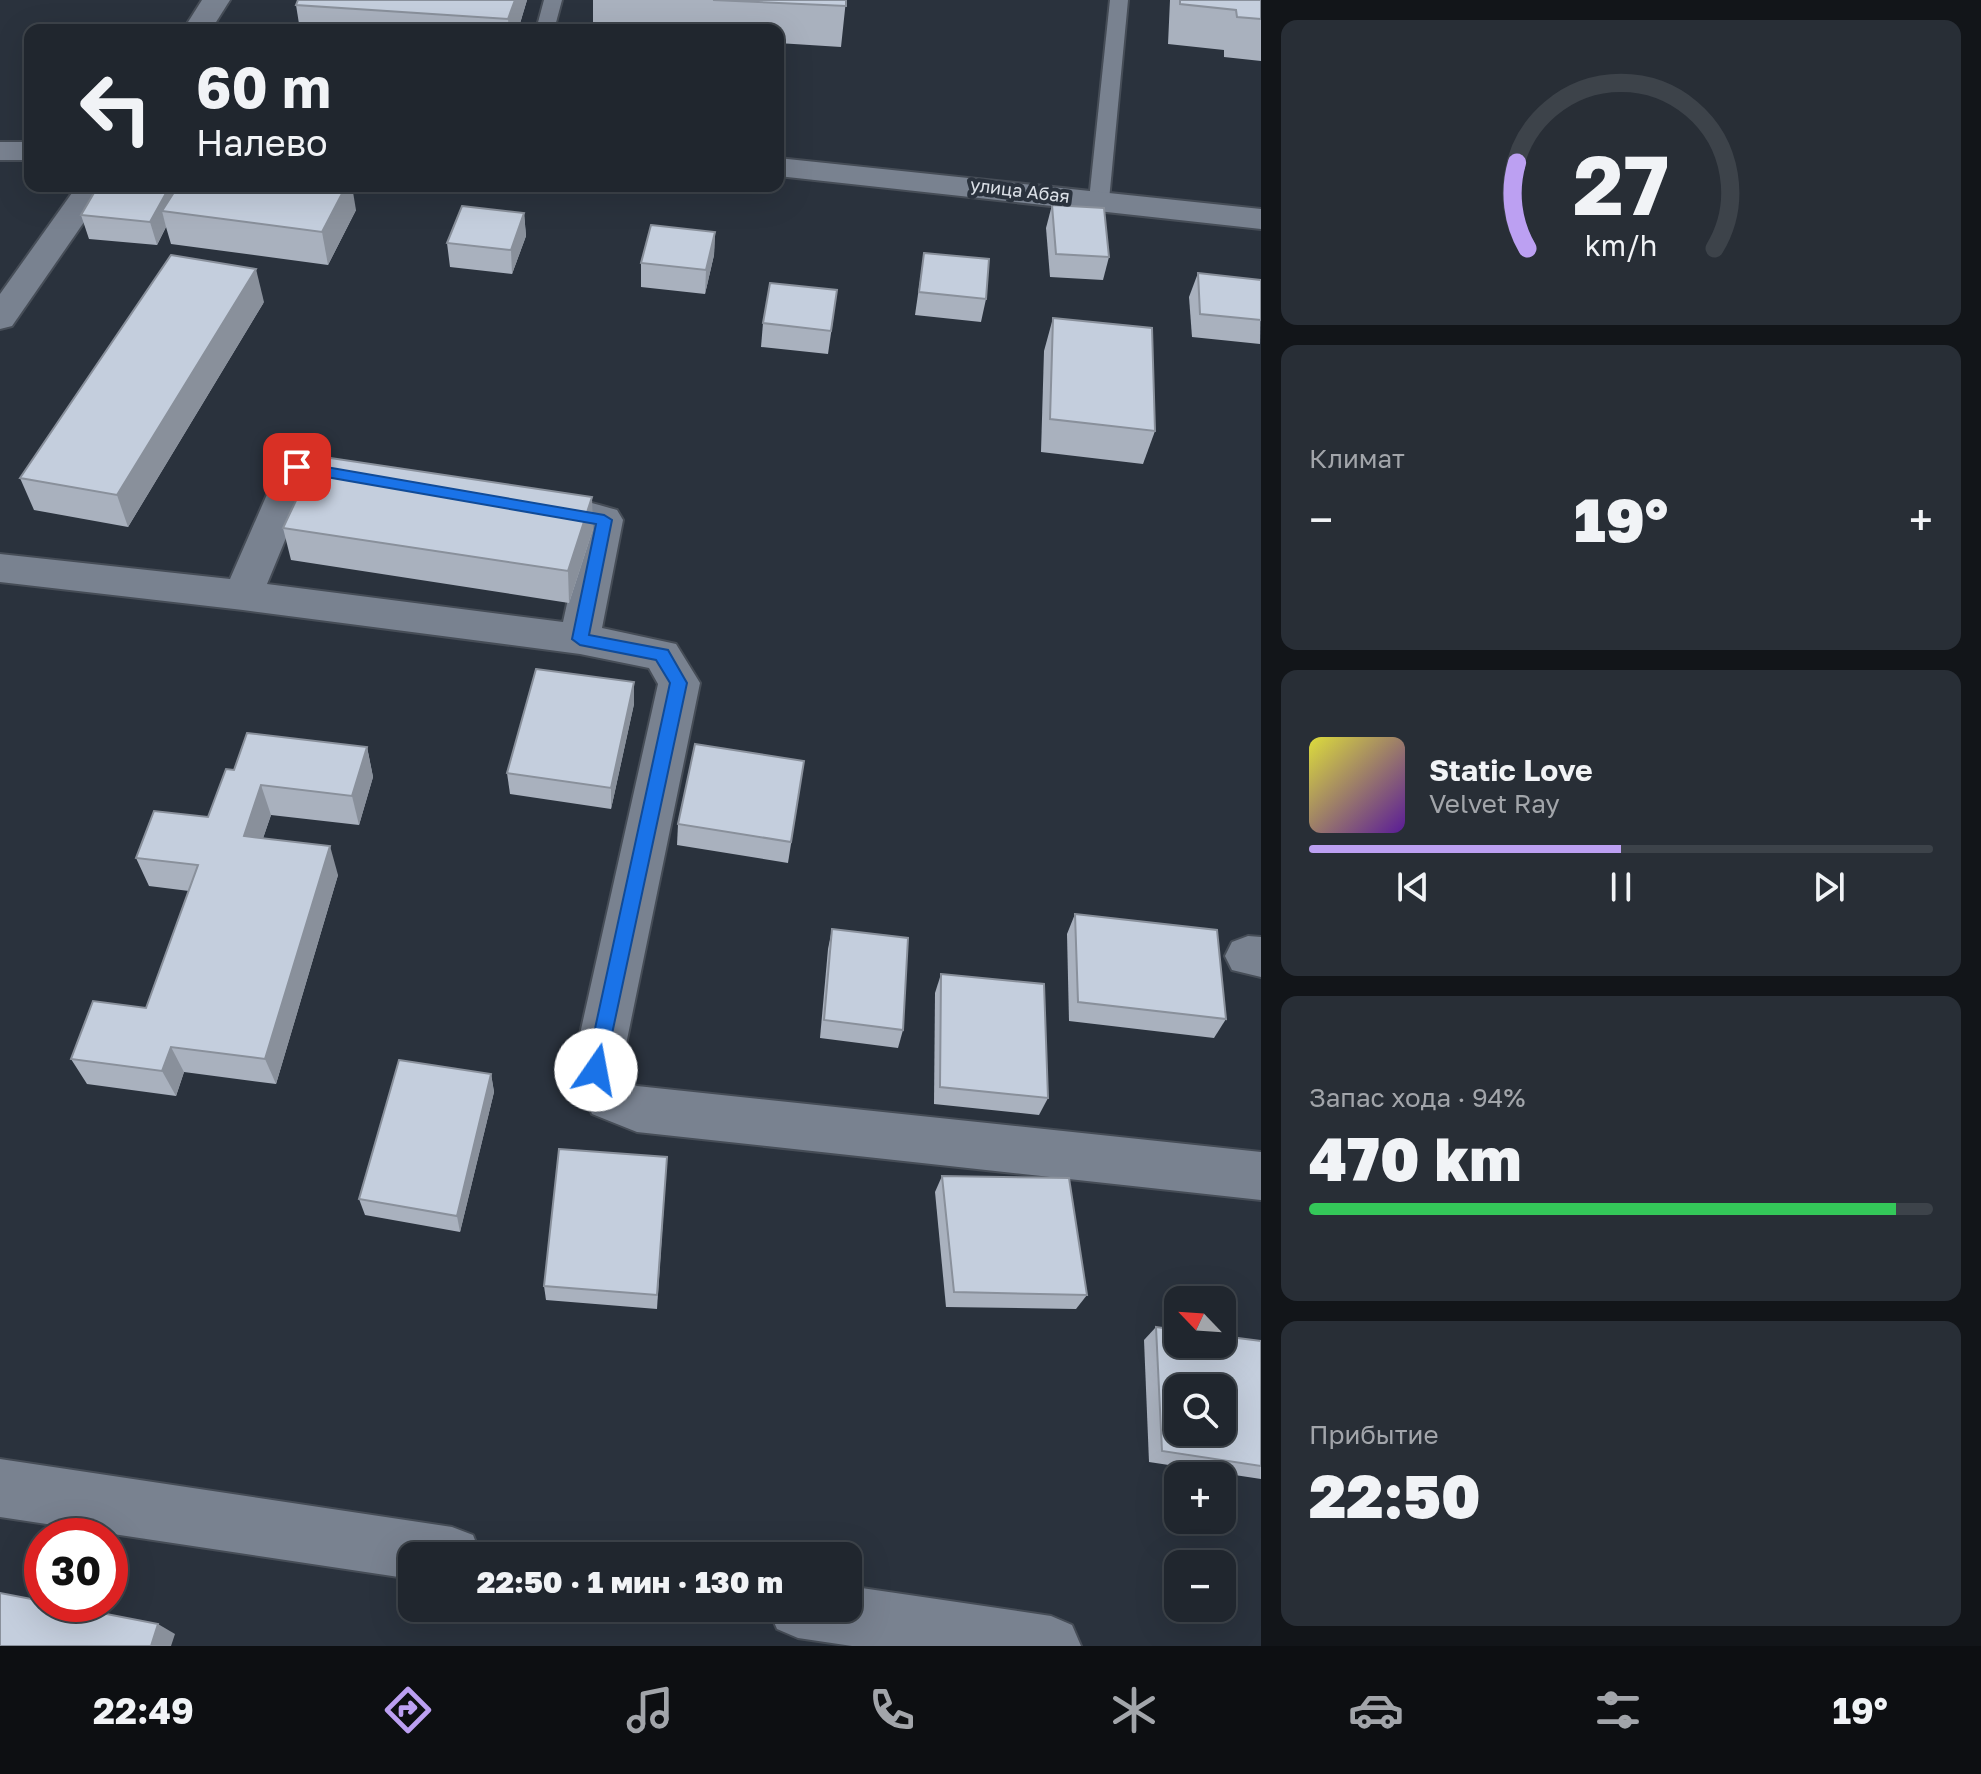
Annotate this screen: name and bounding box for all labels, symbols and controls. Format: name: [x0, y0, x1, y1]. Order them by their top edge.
text: 60 m: [196, 53, 331, 120]
icon: left: [64, 56, 168, 160]
text: Налево: [196, 121, 328, 164]
text: 27: [1573, 132, 1669, 232]
street label: улица Абая: [969, 173, 1071, 207]
text: km/h: [1585, 228, 1657, 262]
pin: [263, 433, 331, 501]
text: Климат: [1309, 443, 1405, 474]
icon: arrive: [275, 445, 319, 489]
text: 19°: [1574, 483, 1668, 555]
text: −: [1309, 493, 1333, 546]
text: +: [1909, 493, 1933, 546]
text: Static Love: [1429, 752, 1593, 788]
text: Velvet Ray: [1429, 788, 1560, 819]
icon: previous: [1391, 865, 1435, 909]
icon: pause: [1599, 865, 1643, 909]
icon: next: [1807, 865, 1851, 909]
position arrow: [554, 1028, 638, 1112]
text: Запас хода · 94%: [1309, 1082, 1525, 1113]
text: 470 km: [1309, 1122, 1521, 1194]
north arrow: [1164, 1286, 1236, 1358]
map controls: [1164, 1286, 1236, 1622]
button: search: [1164, 1374, 1236, 1446]
text: Прибытие: [1309, 1419, 1438, 1450]
text: 22:50: [1309, 1459, 1481, 1531]
button: +: [1164, 1462, 1236, 1534]
speed limit sign: 30: [24, 1518, 128, 1622]
button: −: [1164, 1550, 1236, 1622]
text: 22:50 · 1 мин · 130 m: [477, 1564, 783, 1600]
icon: directions: [380, 1682, 436, 1738]
icon: music: [622, 1682, 678, 1738]
icon: phone: [864, 1682, 920, 1738]
icon: climate: [1106, 1682, 1162, 1738]
icon: car: [1348, 1682, 1404, 1738]
icon: filters: [1590, 1682, 1646, 1738]
text: 22:49: [93, 1689, 194, 1732]
text: 19°: [1832, 1689, 1888, 1732]

